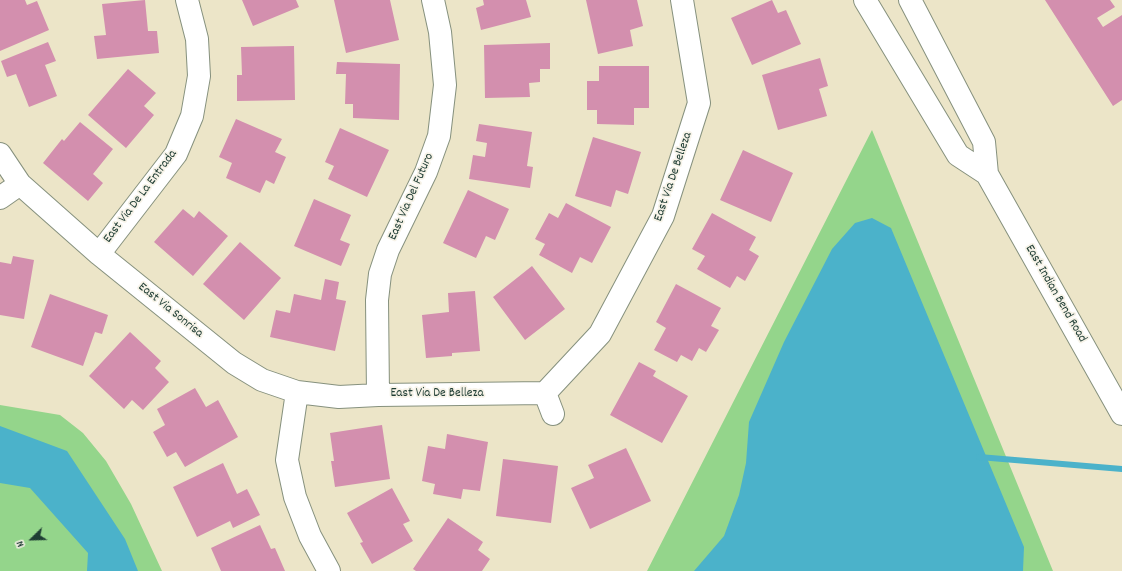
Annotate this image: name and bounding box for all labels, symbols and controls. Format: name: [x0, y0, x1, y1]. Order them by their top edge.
street label: East Via De Belleza: [651, 130, 697, 224]
street label: East Via De La Entrada: [101, 147, 181, 247]
street label: East Via Del Futuro: [386, 151, 438, 243]
street label: East Indian Bend Road: [1021, 242, 1089, 346]
street label: East Via Sonrisa: [134, 280, 206, 342]
street label: East Via De Belleza: [390, 386, 484, 402]
north arrow: [12, 519, 52, 559]
text: N: [13, 538, 29, 549]

